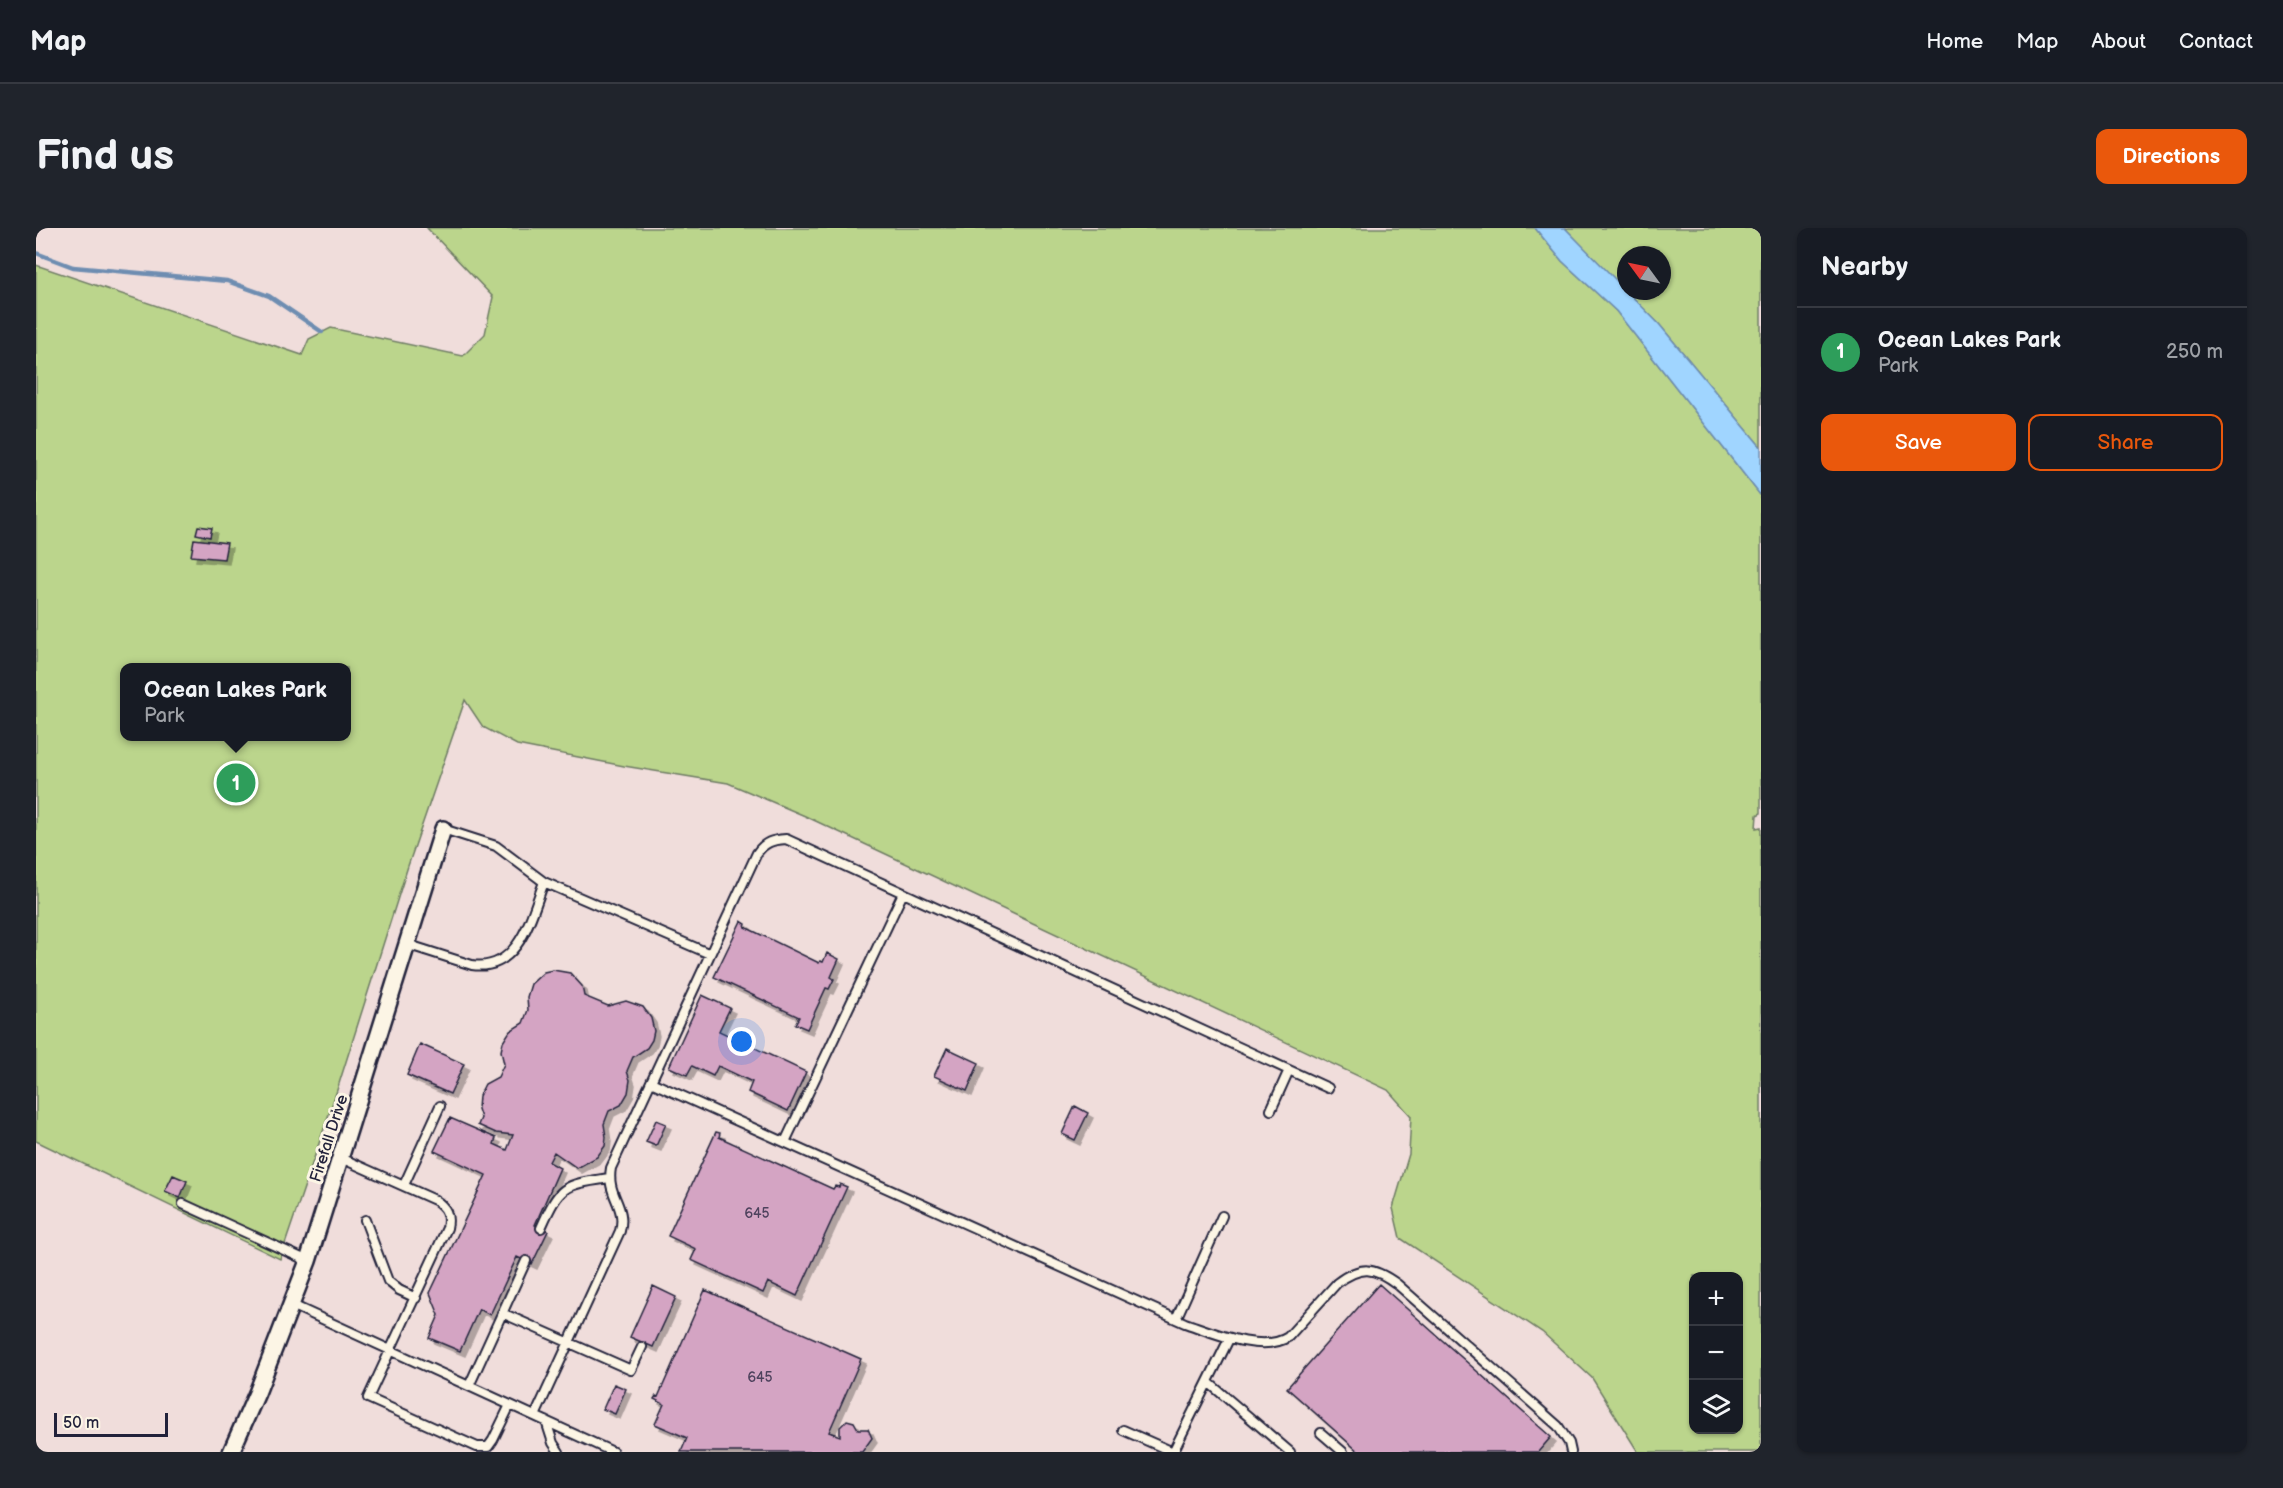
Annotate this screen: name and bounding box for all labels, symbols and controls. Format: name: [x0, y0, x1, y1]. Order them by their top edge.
text: Map: [30, 25, 86, 58]
text: Home: [1926, 29, 1983, 54]
text: Map: [2016, 29, 2058, 54]
text: About: [2091, 29, 2146, 54]
text: Contact: [2179, 29, 2253, 54]
button: Directions: [2096, 129, 2247, 184]
text: Find us: [36, 131, 174, 182]
north arrow: [1617, 246, 1671, 300]
text: Nearby: [1821, 252, 1908, 283]
text: Ocean Lakes Park: [1878, 327, 2061, 354]
text: 1: [1836, 340, 1845, 364]
text: 250 m: [2166, 340, 2223, 364]
text: Park: [1878, 354, 1918, 378]
button: Save: [1821, 414, 2016, 471]
button: Share: [2028, 414, 2223, 471]
popup: [120, 663, 351, 741]
text: Ocean Lakes Park: [144, 677, 327, 704]
text: Park: [144, 704, 184, 728]
pin: 1: [216, 760, 256, 806]
your location: [727, 1027, 756, 1056]
street label: Firefall Drive: [306, 1092, 353, 1185]
house number: 645: [744, 1205, 770, 1222]
map controls: [1689, 1272, 1743, 1434]
button: +: [1689, 1272, 1743, 1326]
button: −: [1689, 1326, 1743, 1380]
house number: 645: [747, 1369, 773, 1386]
button: layers: [1689, 1380, 1743, 1434]
scale bar: [54, 1410, 168, 1438]
text: 50 m: [63, 1414, 99, 1433]

